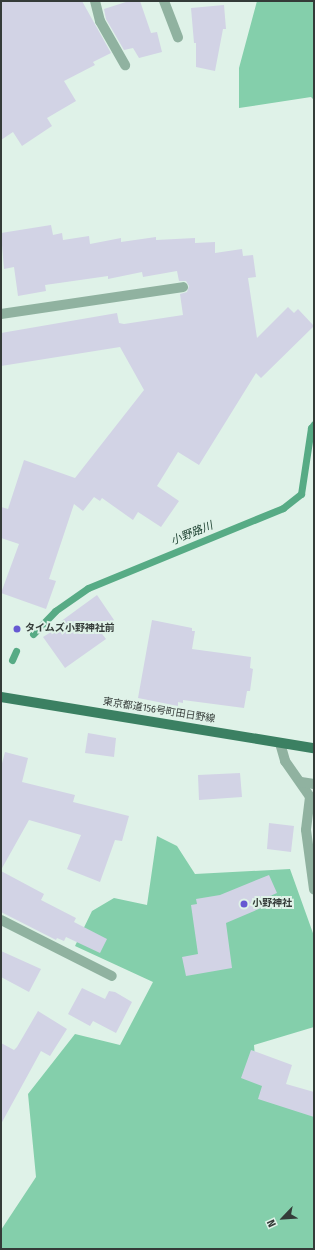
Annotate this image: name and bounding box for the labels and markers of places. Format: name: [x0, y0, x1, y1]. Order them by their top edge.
place label: タイムズ小野神社前: [25, 623, 115, 635]
marker: タイムズ小野神社前: [12, 624, 22, 634]
place label: 小野神社: [252, 898, 292, 910]
marker: 小野神社: [239, 899, 249, 909]

